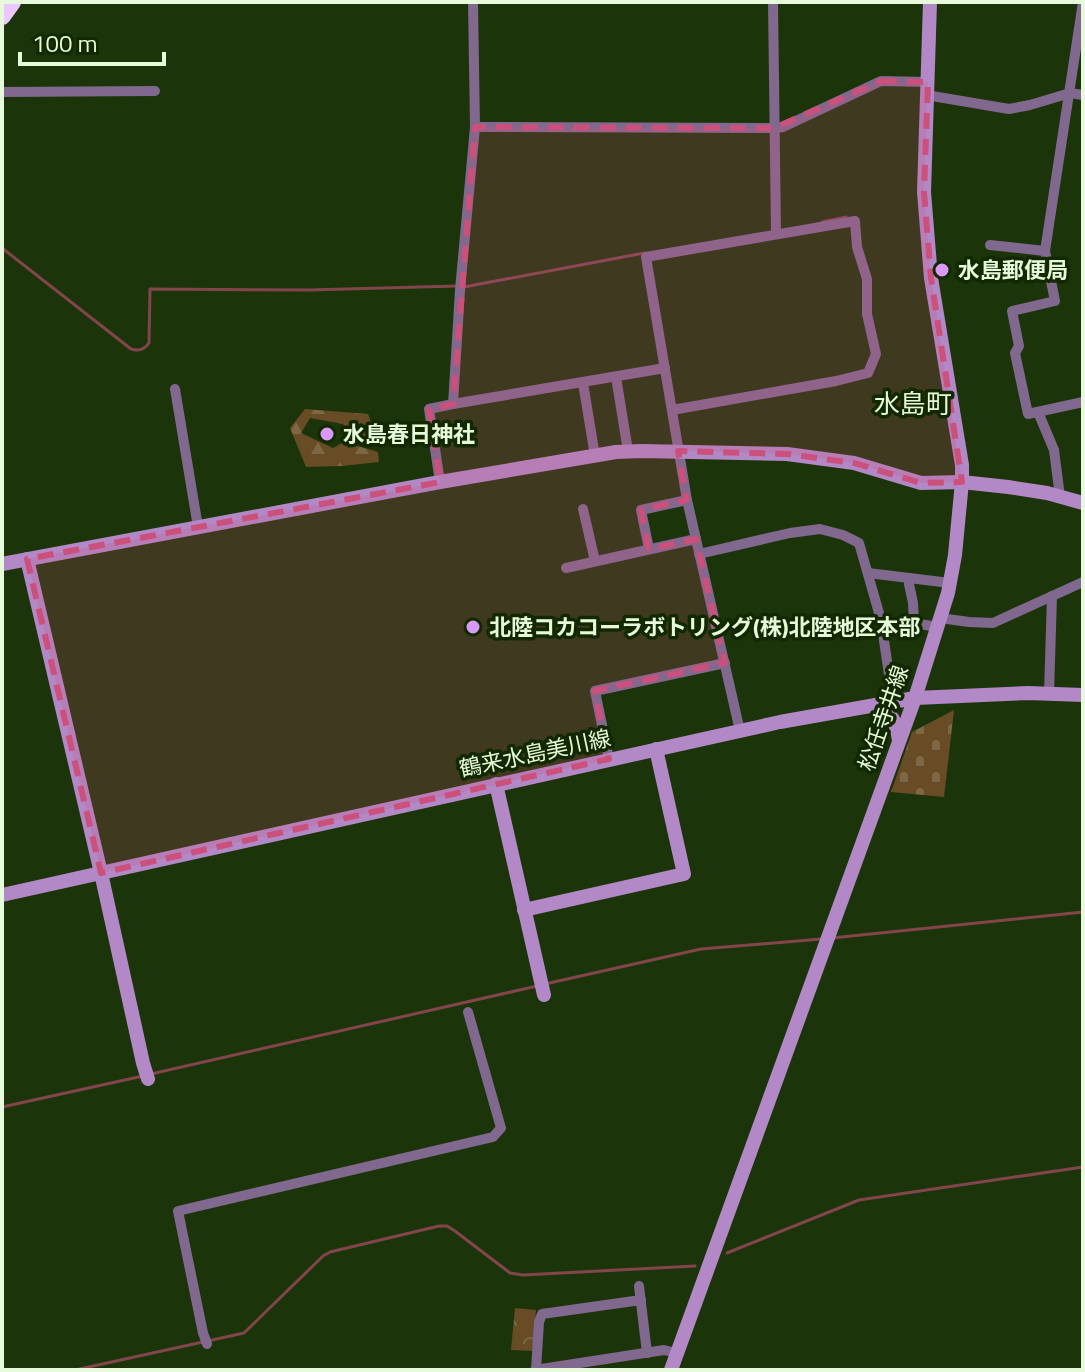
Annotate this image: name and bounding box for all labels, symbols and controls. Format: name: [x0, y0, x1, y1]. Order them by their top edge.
scale bar: [20, 16, 164, 66]
text: 100 m: [32, 25, 98, 61]
place label: 水島郵便局: [958, 253, 1068, 287]
marker: 水島郵便局: [933, 261, 951, 279]
district label: 水島町: [874, 384, 952, 423]
place label: 水島春日神社: [343, 417, 475, 451]
marker: 水島春日神社: [318, 425, 336, 443]
place label: 北陸コカコーラボトリング(株)北陸地区本部: [489, 610, 921, 644]
marker: 北陸コカコーラボトリング(株)北陸地区本部: [464, 618, 482, 636]
street label: 松任寺井線: [849, 660, 917, 776]
street label: 鶴来水島美川線: [456, 720, 614, 786]

